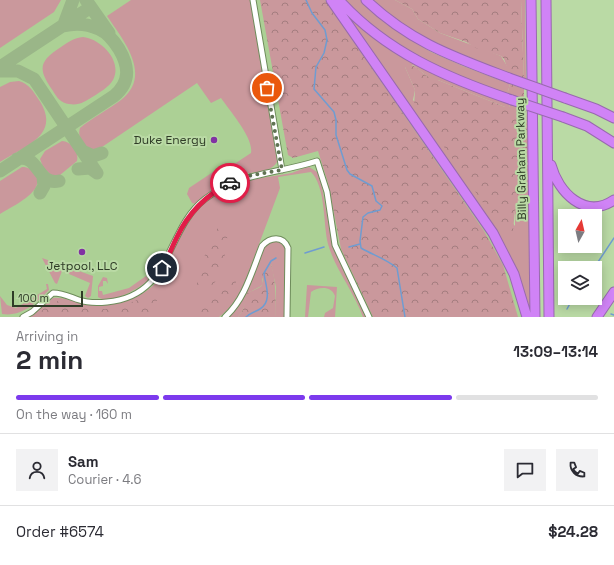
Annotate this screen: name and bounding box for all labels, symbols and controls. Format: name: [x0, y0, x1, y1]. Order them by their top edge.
pin: [250, 71, 284, 105]
icon: bag: [256, 77, 278, 99]
street label: Billy Graham Parkway: [512, 98, 530, 220]
place label: Duke Energy: [134, 132, 206, 148]
marker: Duke Energy: [209, 135, 219, 145]
courier: [210, 163, 250, 203]
icon: car: [219, 172, 241, 194]
north arrow: [558, 209, 602, 253]
map controls: [558, 209, 602, 305]
marker: Jetpool, LLC: [77, 247, 87, 257]
pin: [145, 251, 179, 285]
icon: home: [151, 257, 173, 279]
place label: Jetpool, LLC: [47, 258, 118, 274]
button: layers: [558, 261, 602, 305]
scale bar: [12, 289, 83, 308]
text: 100 m: [18, 291, 49, 305]
text: Arriving in: [16, 328, 78, 345]
text: 13:09–13:14: [513, 342, 598, 361]
text: 2 min: [16, 343, 83, 377]
text: On the way · 160 m: [16, 406, 132, 423]
button: person: [16, 449, 58, 491]
button: chat: [504, 449, 546, 491]
button: phone: [556, 449, 598, 491]
text: Sam: [68, 452, 99, 471]
text: Courier · 4.6: [68, 471, 141, 488]
text: Order #6574: [16, 522, 104, 541]
text: $24.28: [548, 522, 598, 541]

